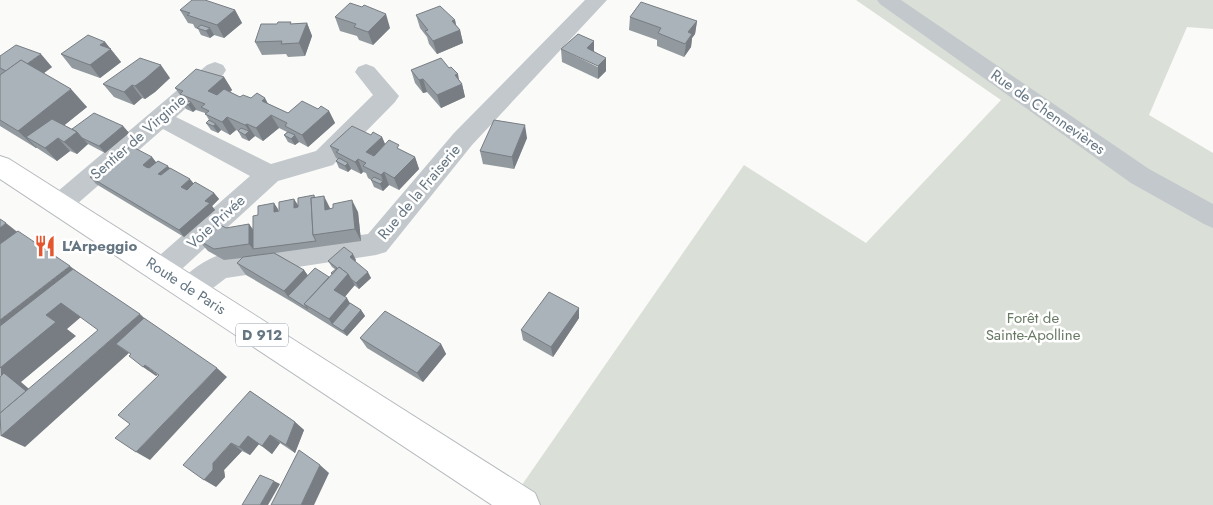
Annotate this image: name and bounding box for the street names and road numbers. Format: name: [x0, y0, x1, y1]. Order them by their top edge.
street label: Rue de Chennevières: [986, 64, 1110, 160]
street label: Sentier de Virginie: [85, 89, 191, 185]
street label: Rue de la Fraiserie: [373, 139, 466, 244]
street label: Voie Privée: [182, 190, 250, 254]
street label: Route de Paris: [142, 252, 230, 320]
road number: D 912: [236, 324, 288, 346]

